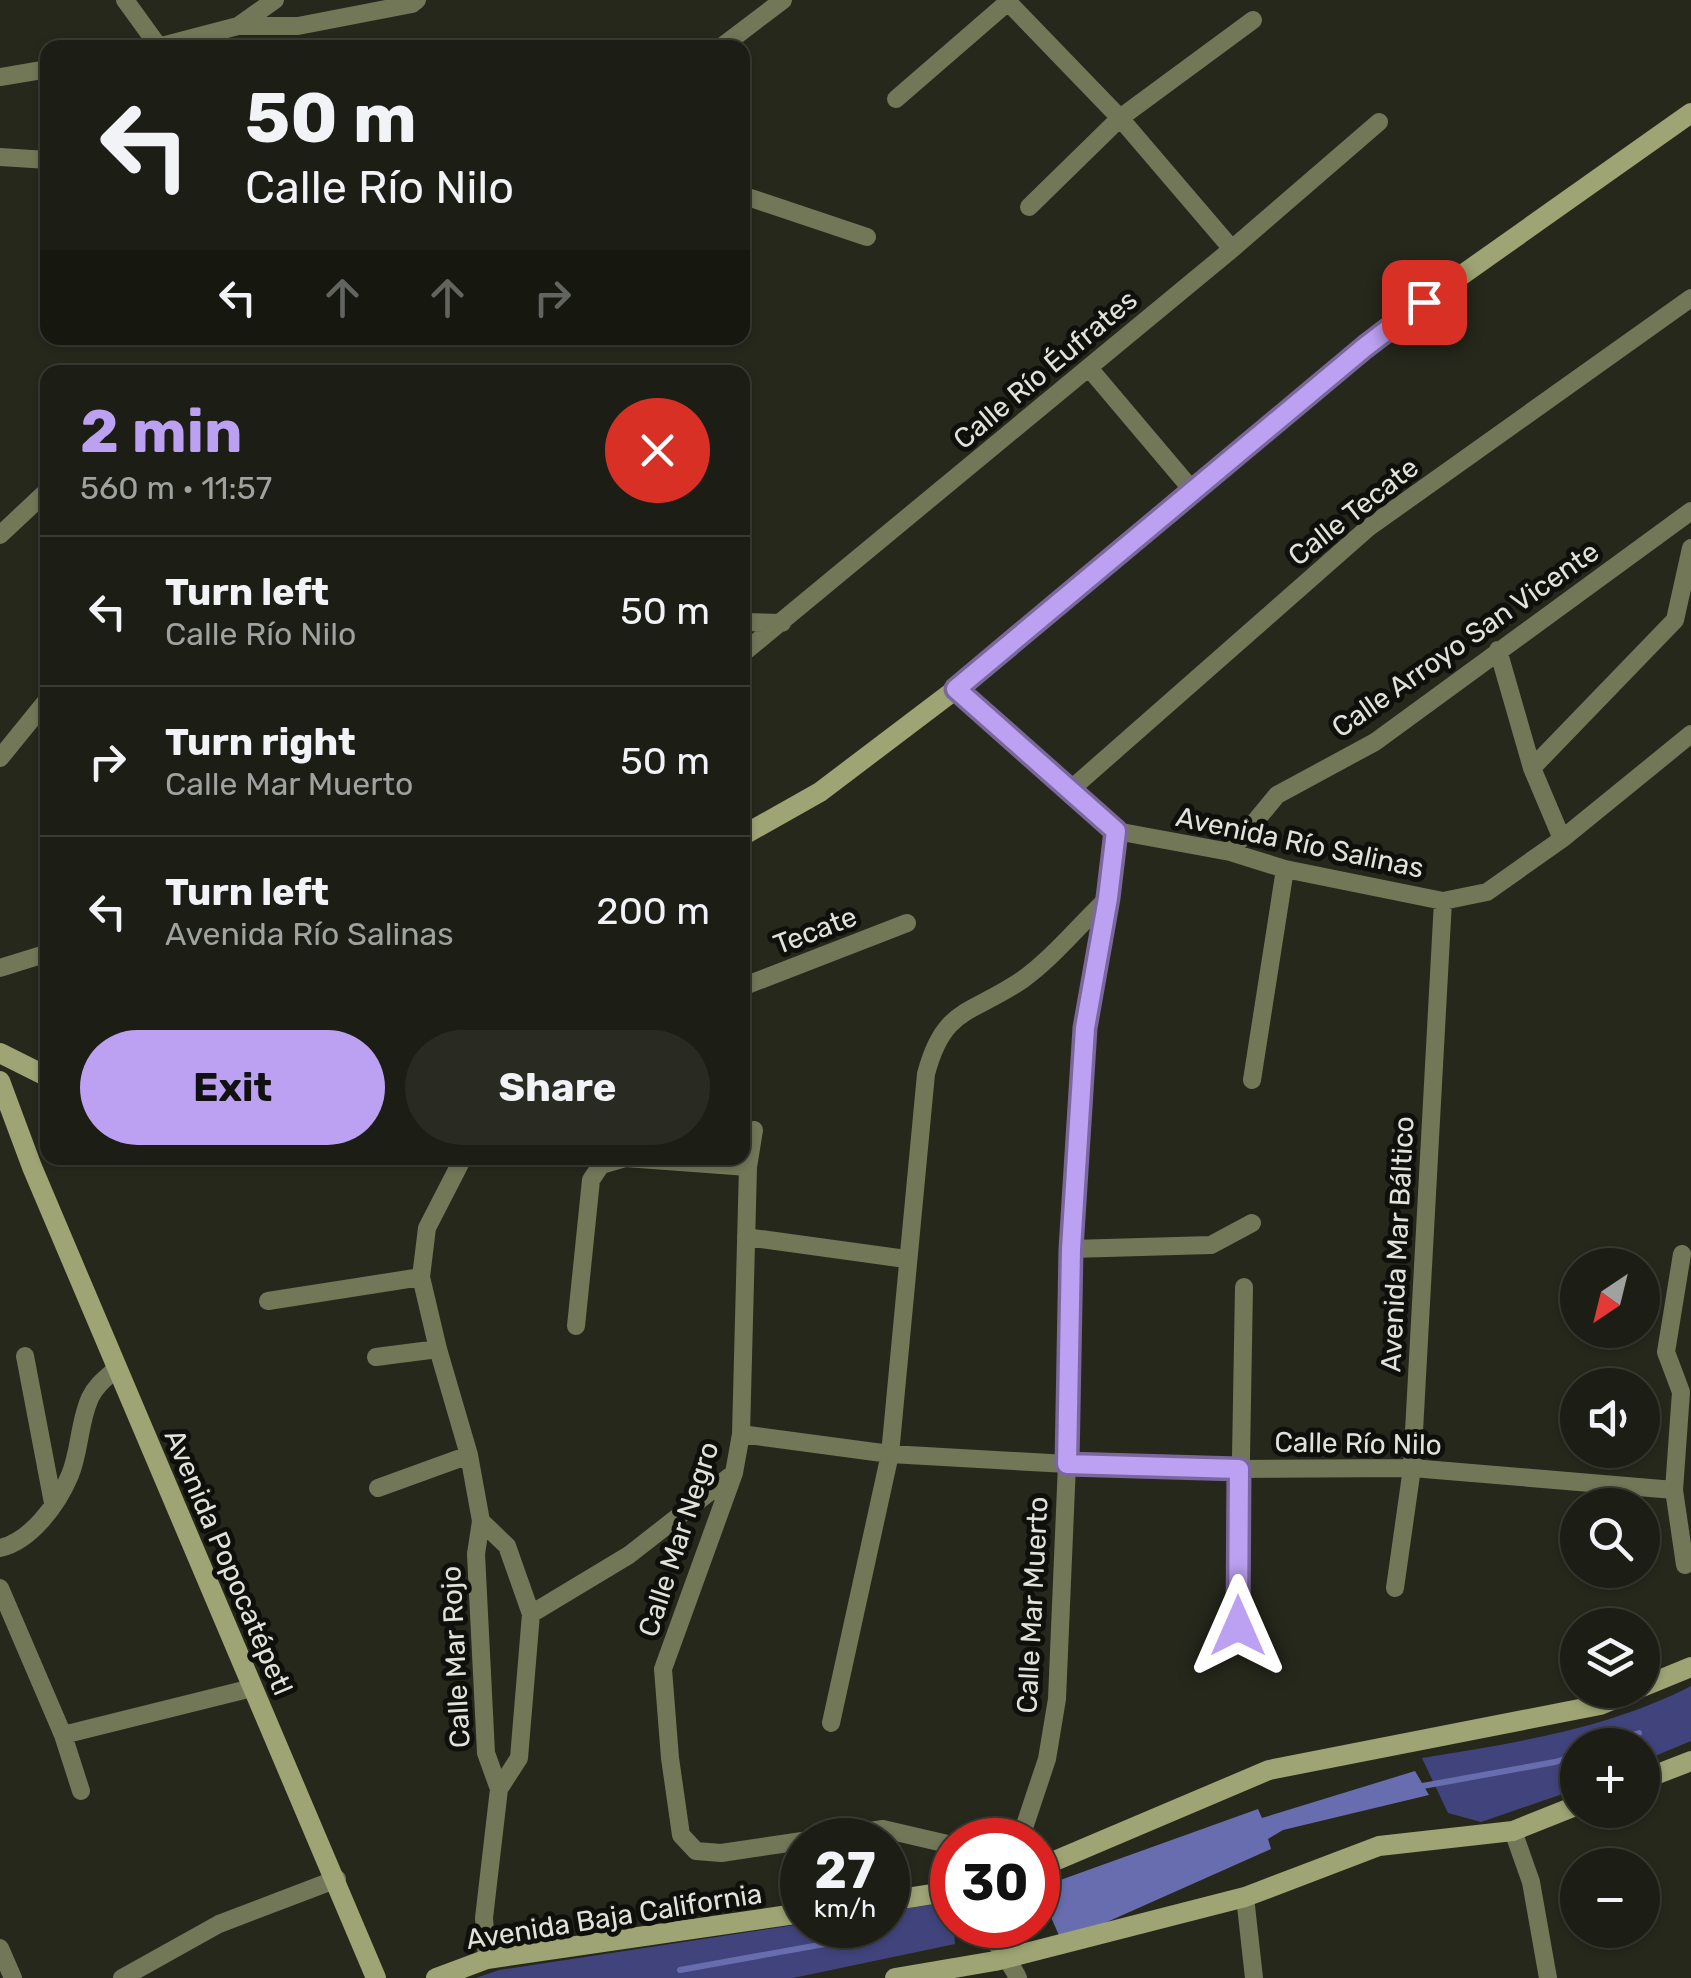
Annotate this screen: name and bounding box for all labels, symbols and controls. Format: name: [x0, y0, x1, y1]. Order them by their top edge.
text: 50 m: [245, 77, 417, 160]
icon: left: [80, 80, 210, 210]
text: Calle Río Nilo: [245, 161, 514, 214]
pin: [1382, 260, 1467, 345]
icon: left: [210, 270, 265, 325]
icon: ahead: [315, 270, 370, 325]
icon: ahead: [420, 270, 475, 325]
icon: right: [525, 270, 580, 325]
icon: arrive: [1397, 275, 1452, 330]
street label: Calle Río Éufrates: [947, 283, 1144, 456]
text: 2 min: [80, 396, 242, 467]
button: close: [605, 398, 710, 503]
street label: Calle Tecate: [1282, 450, 1425, 572]
text: 560 m · 11:57: [80, 469, 272, 507]
street label: Calle Arroyo San Vicente: [1326, 535, 1605, 744]
text: Turn left: [165, 569, 329, 615]
icon: left: [80, 584, 135, 639]
text: 50 m: [620, 588, 710, 634]
text: Calle Río Nilo: [165, 615, 356, 653]
text: Turn right: [165, 719, 356, 765]
icon: right: [80, 734, 135, 789]
text: 50 m: [620, 738, 710, 784]
text: Calle Mar Muerto: [165, 765, 413, 803]
street label: Avenida Río Salinas: [1173, 800, 1427, 885]
text: Turn left: [165, 869, 329, 915]
icon: left: [80, 884, 135, 939]
text: 200 m: [596, 888, 710, 934]
street label: Tecate: [769, 900, 862, 961]
text: Avenida Río Salinas: [165, 915, 454, 953]
button: Exit: [80, 1030, 385, 1145]
button: Share: [405, 1030, 710, 1145]
street label: Avenida Mar Báltico: [1374, 1115, 1421, 1373]
north arrow: [1560, 1248, 1660, 1348]
map controls: [1560, 1248, 1660, 1948]
button: sound: [1560, 1368, 1660, 1468]
street label: Avenida Popocatépetl: [158, 1424, 299, 1700]
street label: Calle Río Nilo: [1274, 1426, 1442, 1461]
street label: Calle Mar Negro: [631, 1437, 726, 1641]
button: search: [1560, 1488, 1660, 1588]
street label: Calle Mar Muerto: [1010, 1496, 1055, 1714]
street label: Calle Mar Rojo: [434, 1565, 477, 1749]
position arrow: [1186, 1574, 1290, 1678]
button: layers: [1560, 1608, 1660, 1708]
button: +: [1560, 1728, 1660, 1828]
speed limit sign: 30: [930, 1818, 1060, 1948]
text: 27: [814, 1841, 876, 1901]
button: −: [1560, 1848, 1660, 1948]
street label: Avenida Baja California: [464, 1877, 764, 1956]
text: km/h: [814, 1894, 876, 1923]

